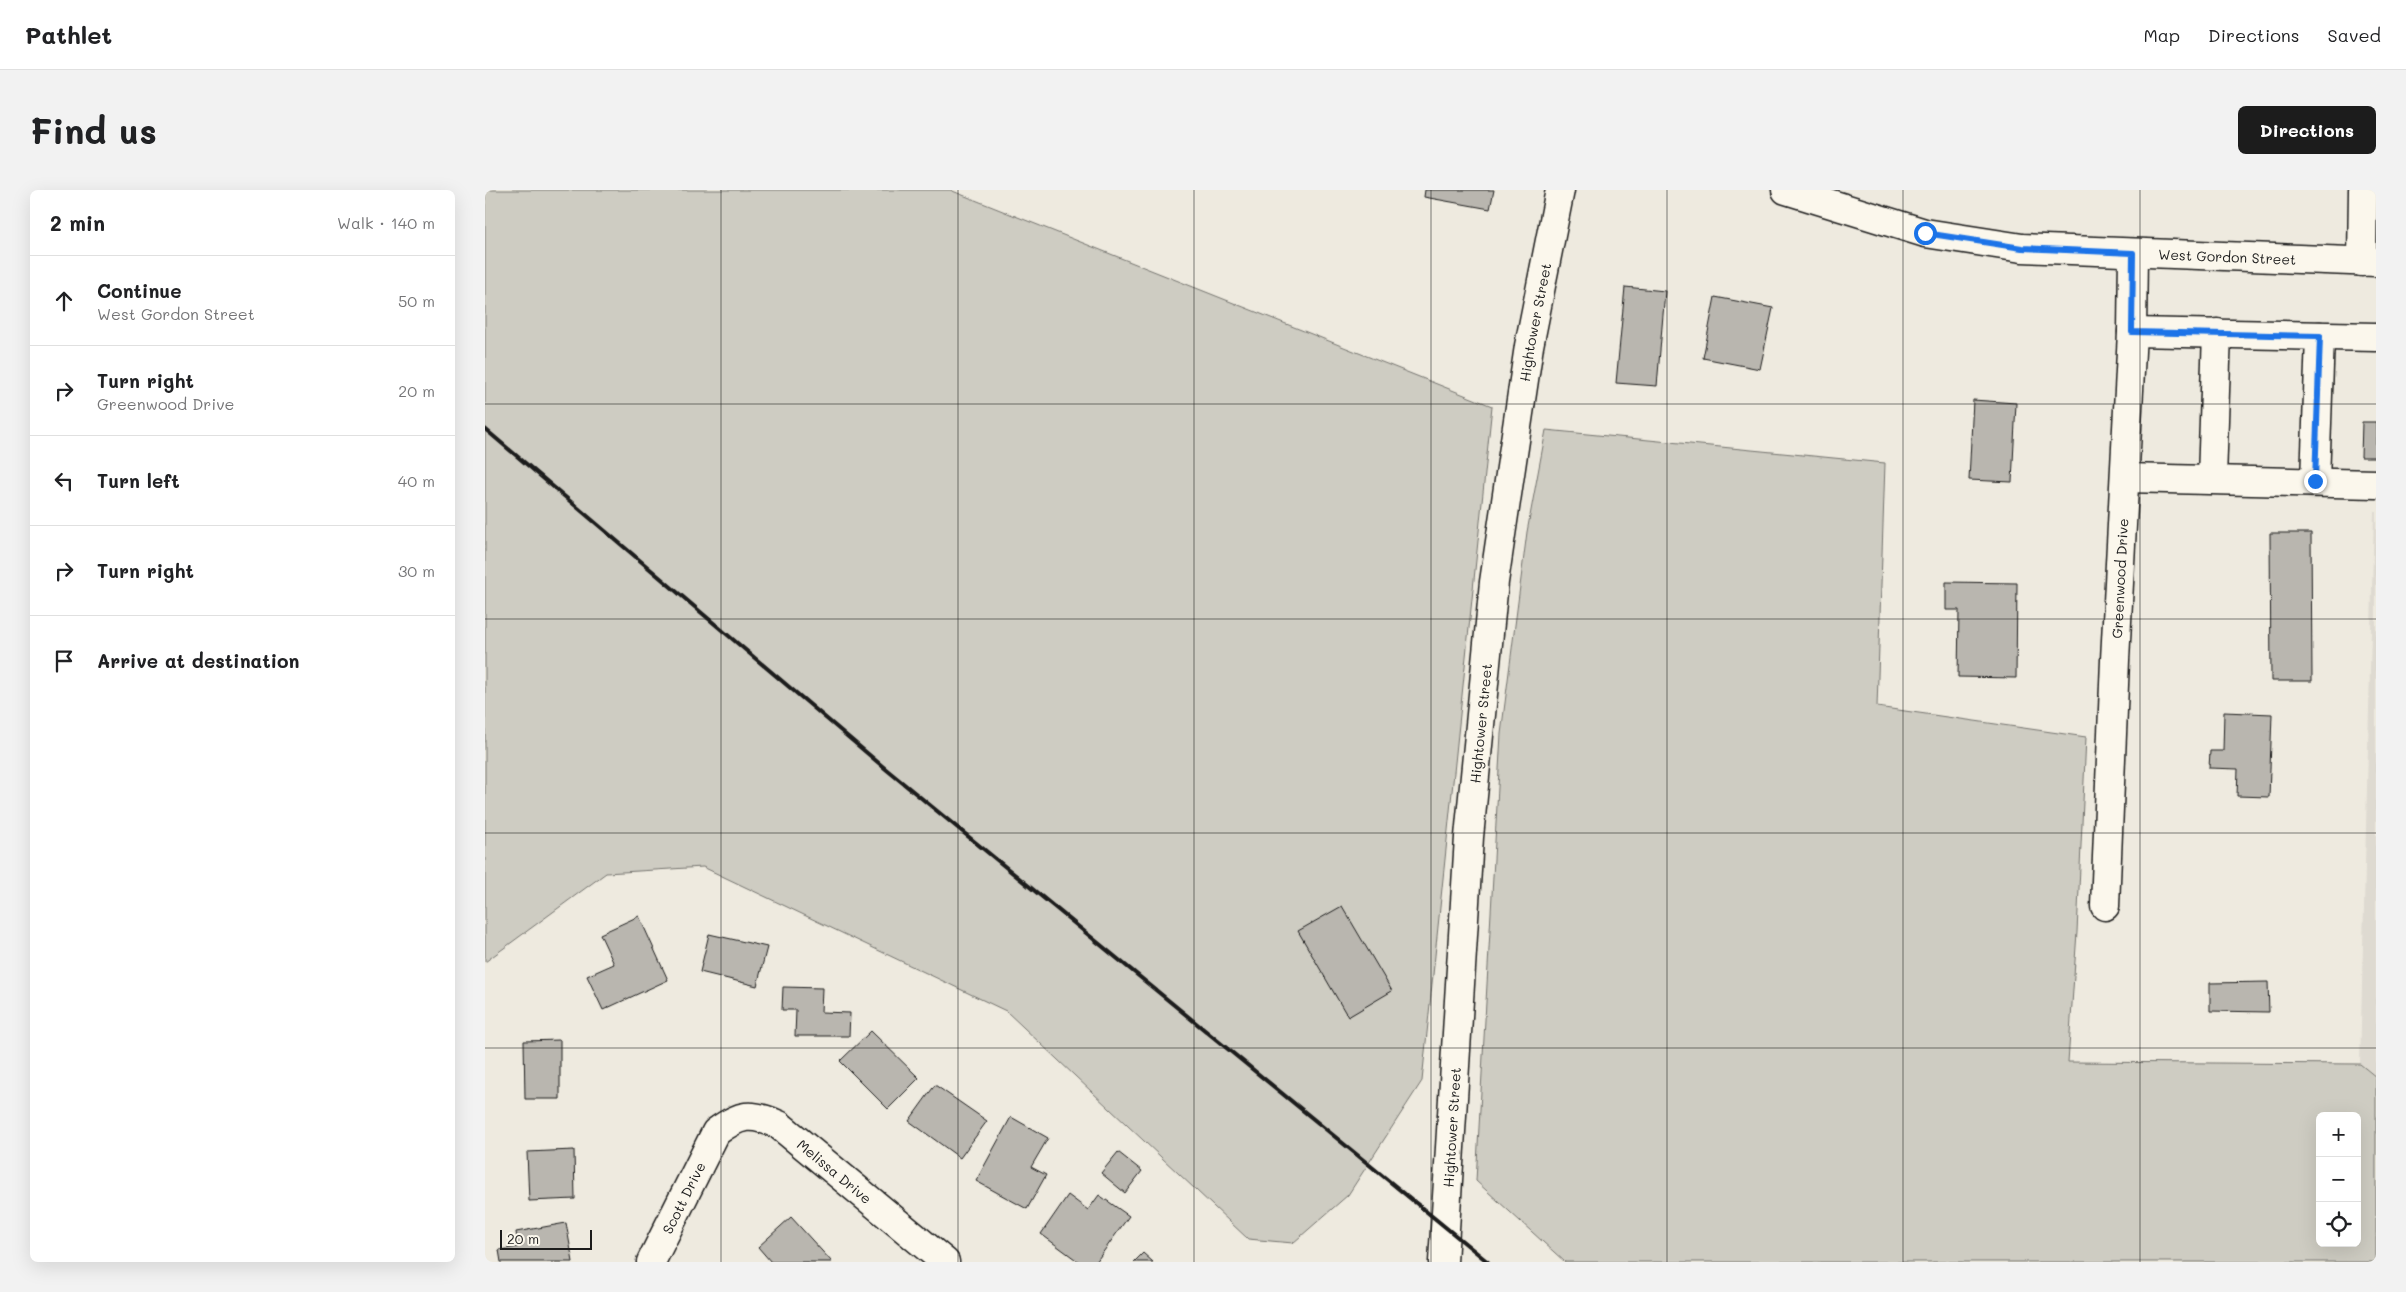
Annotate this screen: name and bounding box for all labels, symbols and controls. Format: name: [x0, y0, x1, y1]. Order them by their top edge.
text: Pathlet: [25, 19, 112, 50]
text: Map: [2143, 23, 2180, 47]
text: Directions: [2208, 23, 2300, 47]
text: Saved: [2328, 23, 2381, 47]
button: Directions: [2238, 106, 2376, 154]
text: Find us: [30, 107, 157, 153]
text: 2 min: [50, 209, 105, 236]
text: Walk · 140 m: [337, 212, 435, 233]
route start: [1914, 222, 1937, 245]
street label: West Gordon Street: [2158, 244, 2297, 268]
street label: Hightower Street: [1514, 261, 1555, 383]
text: Continue: [97, 278, 182, 303]
icon: ahead: [50, 287, 78, 315]
text: 50 m: [398, 290, 435, 311]
text: West Gordon Street: [97, 303, 255, 324]
text: Turn right: [97, 368, 194, 393]
icon: right: [50, 377, 78, 405]
text: 20 m: [398, 380, 435, 401]
text: Greenwood Drive: [97, 393, 235, 414]
icon: left: [50, 467, 78, 495]
text: Turn left: [97, 468, 180, 493]
text: 40 m: [398, 470, 435, 491]
route end: [2304, 470, 2327, 493]
street label: Greenwood Drive: [2107, 518, 2132, 639]
icon: right: [50, 557, 78, 585]
text: Turn right: [97, 558, 194, 583]
text: 30 m: [398, 560, 435, 581]
icon: arrive: [50, 647, 78, 675]
text: Arrive at destination: [97, 648, 300, 673]
street label: Hightower Street: [1465, 662, 1495, 784]
street label: Hightower Street: [1438, 1067, 1464, 1188]
map controls: [2316, 1112, 2361, 1247]
button: +: [2316, 1112, 2361, 1157]
street label: Melissa Drive: [793, 1135, 876, 1207]
button: −: [2316, 1157, 2361, 1202]
street label: Scott Drive: [657, 1158, 709, 1237]
button: locate: [2316, 1202, 2361, 1247]
scale bar: [500, 1227, 593, 1250]
text: 20 m: [507, 1229, 539, 1248]

